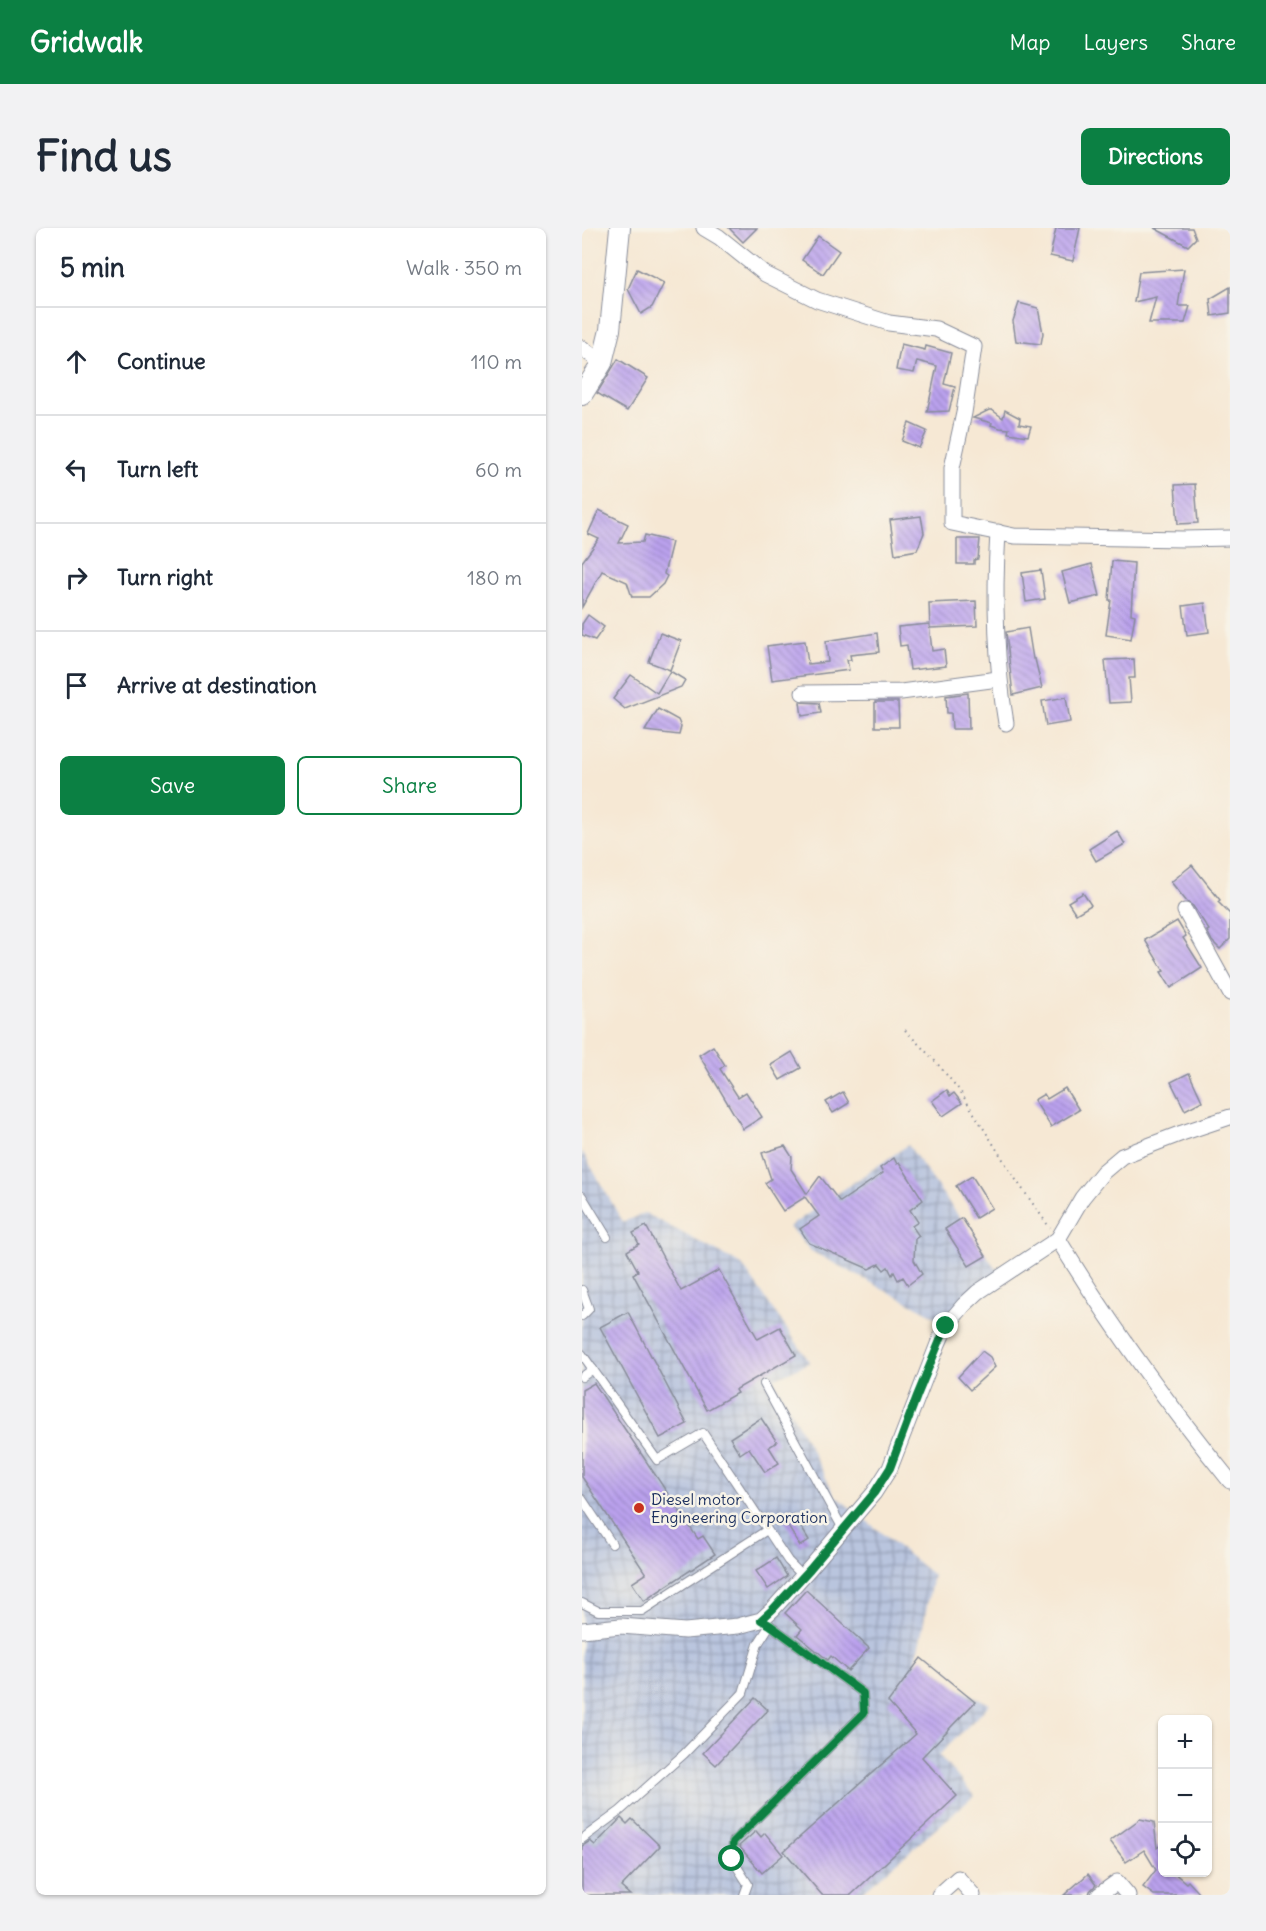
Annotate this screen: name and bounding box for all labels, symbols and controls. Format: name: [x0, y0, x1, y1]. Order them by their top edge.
text: Gridwalk: [30, 24, 143, 60]
text: Map: [1010, 29, 1050, 56]
text: Layers: [1083, 29, 1148, 56]
text: Share: [1181, 29, 1236, 56]
button: Directions: [1081, 128, 1230, 185]
text: Find us: [36, 130, 172, 182]
text: 5 min: [60, 251, 125, 284]
text: Walk · 350 m: [406, 255, 522, 280]
icon: ahead: [60, 345, 93, 378]
text: Continue: [117, 347, 206, 375]
text: 110 m: [471, 349, 522, 374]
icon: left: [60, 453, 93, 486]
text: Turn left: [117, 455, 198, 483]
text: 60 m: [475, 457, 522, 482]
icon: right: [60, 561, 93, 594]
text: Turn right: [117, 563, 213, 591]
text: 180 m: [467, 565, 522, 590]
icon: arrive: [60, 669, 93, 702]
text: Arrive at destination: [117, 671, 317, 699]
button: Save: [60, 756, 285, 815]
button: Share: [297, 756, 522, 815]
route end: [932, 1312, 958, 1338]
place label: Diesel motor Engineering Corporation: [651, 1489, 827, 1527]
marker: Diesel motor Engineering Corporation: [632, 1501, 646, 1515]
map controls: [1158, 1715, 1212, 1877]
button: +: [1158, 1715, 1212, 1769]
button: −: [1158, 1769, 1212, 1823]
button: locate: [1158, 1823, 1212, 1877]
route start: [718, 1845, 744, 1871]

